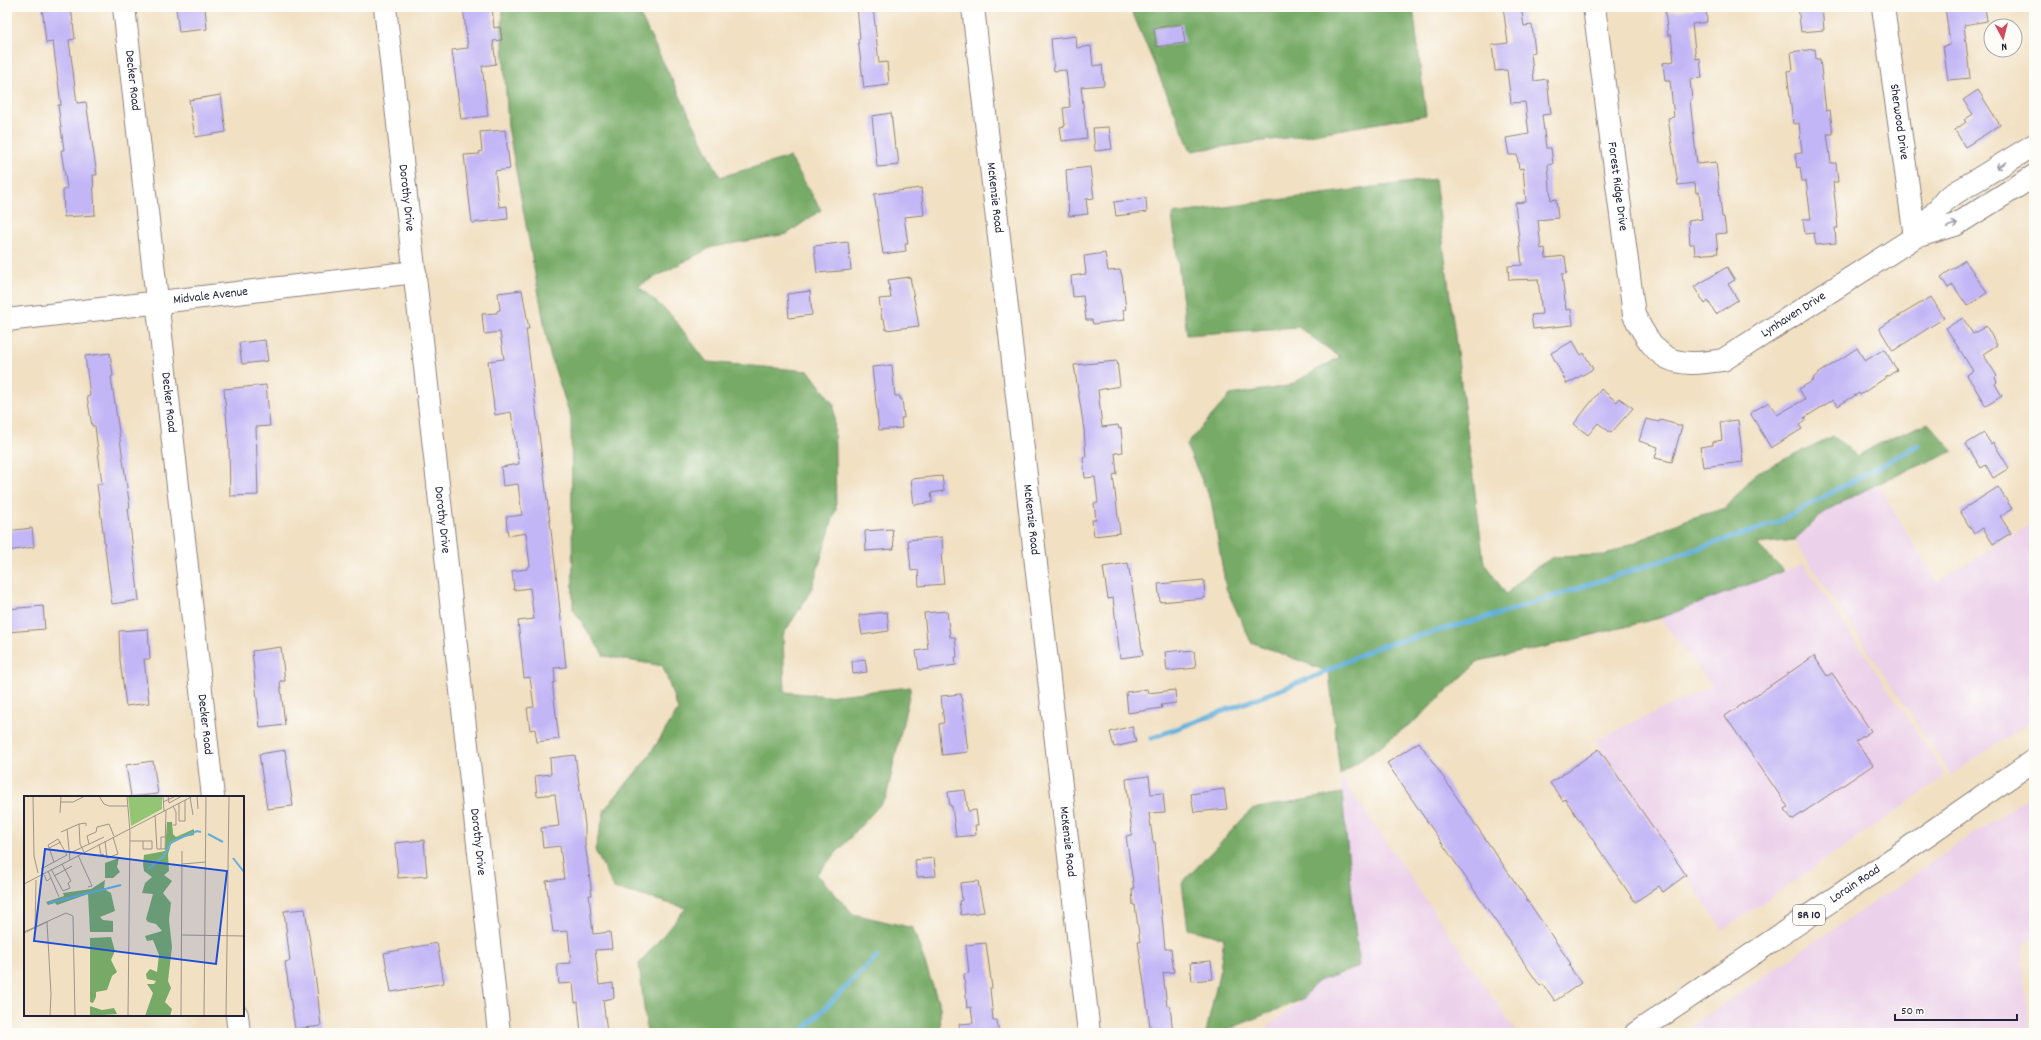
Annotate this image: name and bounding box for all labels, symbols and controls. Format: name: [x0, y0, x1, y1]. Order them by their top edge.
north arrow: [1983, 18, 2023, 58]
text: N: [2000, 38, 2008, 54]
street label: Decker Road: [119, 49, 145, 112]
street label: Sherwood Drive: [1884, 83, 1914, 161]
street label: Forest Ridge Drive: [1602, 141, 1633, 233]
street label: McKenzie Road: [981, 161, 1008, 234]
one-way arrow: [1995, 162, 2007, 170]
street label: Dorothy Drive: [393, 163, 419, 233]
one-way arrow: [1945, 221, 1957, 228]
street label: Midvale Avenue: [172, 282, 249, 310]
street label: Lynhaven Drive: [1757, 287, 1830, 343]
street label: Decker Road: [156, 371, 181, 434]
street label: McKenzie Road: [1018, 483, 1044, 556]
street label: Dorothy Drive: [429, 485, 455, 555]
street label: Decker Road: [192, 693, 218, 756]
inset map: [24, 796, 244, 1016]
street label: McKenzie Road: [1054, 805, 1081, 878]
street label: Dorothy Drive: [465, 807, 491, 877]
street label: Lorain Road: [1826, 860, 1885, 908]
road number: SR 10: [1793, 905, 1825, 925]
scale bar: [1895, 996, 2017, 1022]
text: 50 m: [1901, 1003, 1924, 1020]

